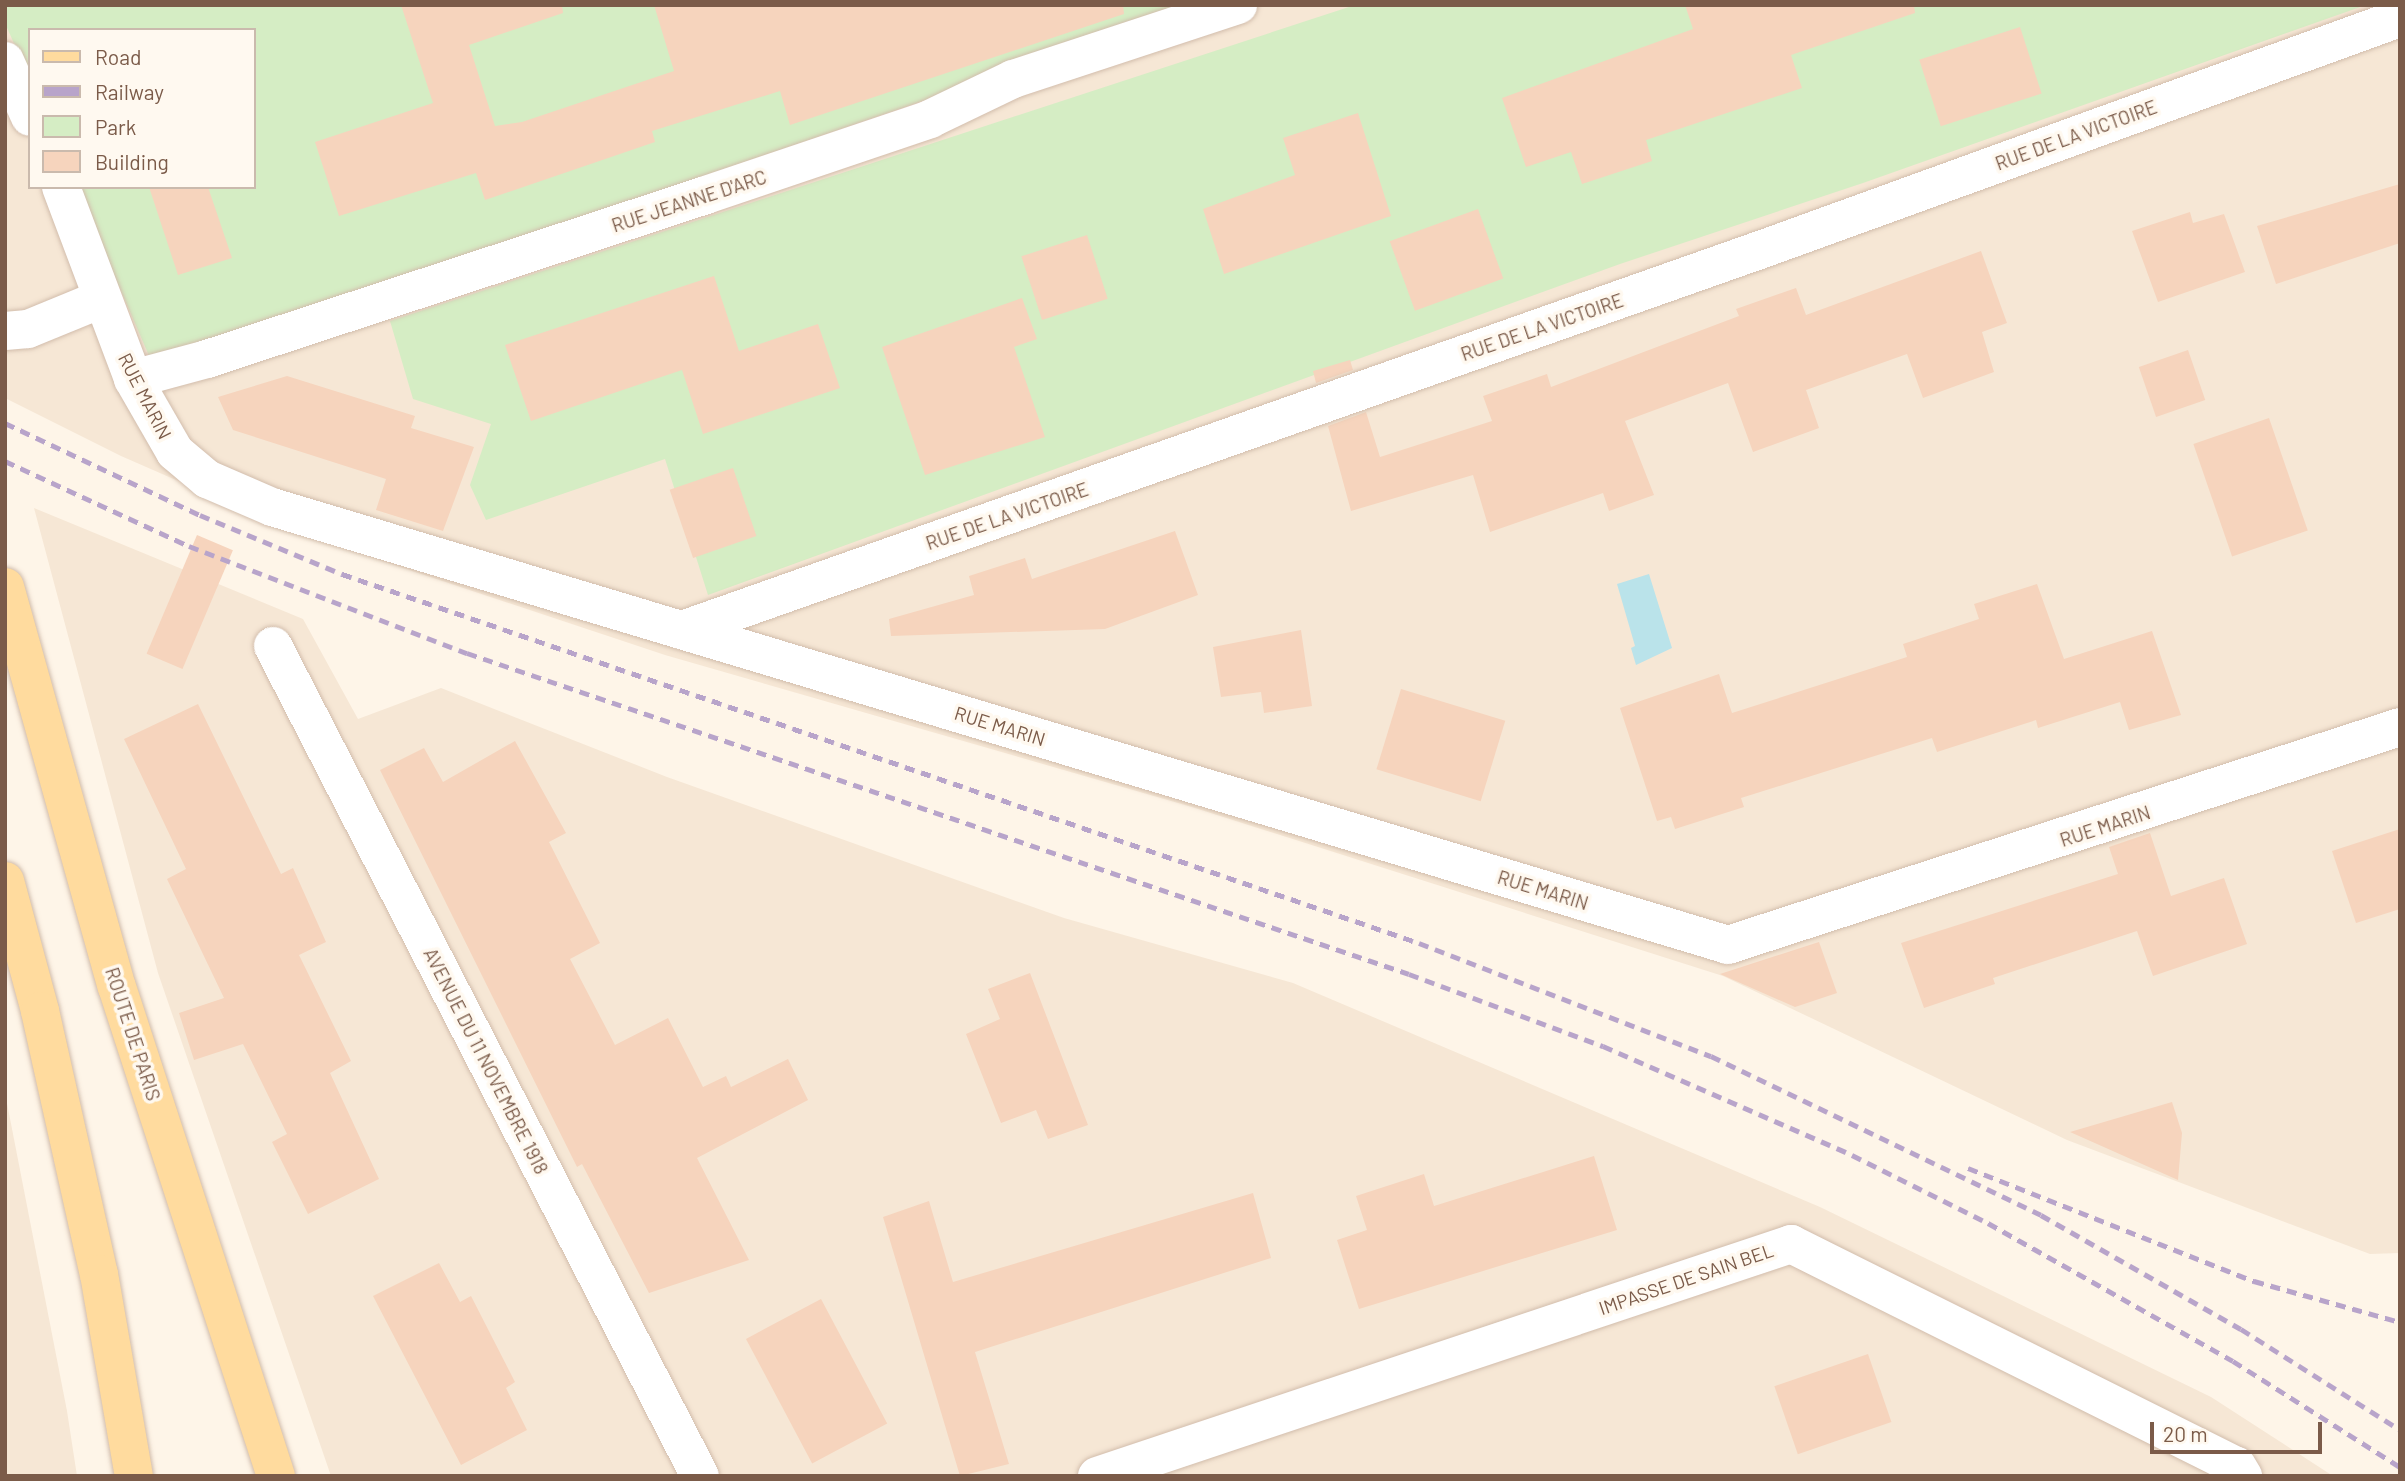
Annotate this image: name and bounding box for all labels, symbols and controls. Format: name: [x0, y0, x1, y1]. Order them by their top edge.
legend: [28, 28, 256, 189]
text: Road: [95, 44, 141, 69]
text: Railway: [95, 79, 164, 104]
street label: RUE DE LA VICTOIRE: [1992, 95, 2160, 175]
text: Park: [95, 114, 136, 139]
text: Building: [95, 149, 169, 174]
street label: RUE JEANNE D'ARC: [609, 165, 769, 237]
street label: RUE DE LA VICTOIRE: [1458, 288, 1626, 366]
street label: RUE MARIN: [114, 349, 176, 443]
street label: RUE DE LA VICTOIRE: [923, 477, 1091, 555]
street label: RUE MARIN: [952, 701, 1048, 751]
street label: RUE MARIN: [2057, 801, 2153, 851]
street label: RUE MARIN: [1495, 865, 1591, 915]
street label: AVENUE DU 11 NOVEMBRE 1918: [419, 944, 553, 1178]
street label: ROUTE DE PARIS: [101, 964, 165, 1104]
street label: IMPASSE DE SAIN BEL: [1596, 1238, 1776, 1320]
scale bar: [2153, 1408, 2324, 1452]
text: 20 m: [2163, 1421, 2208, 1446]

